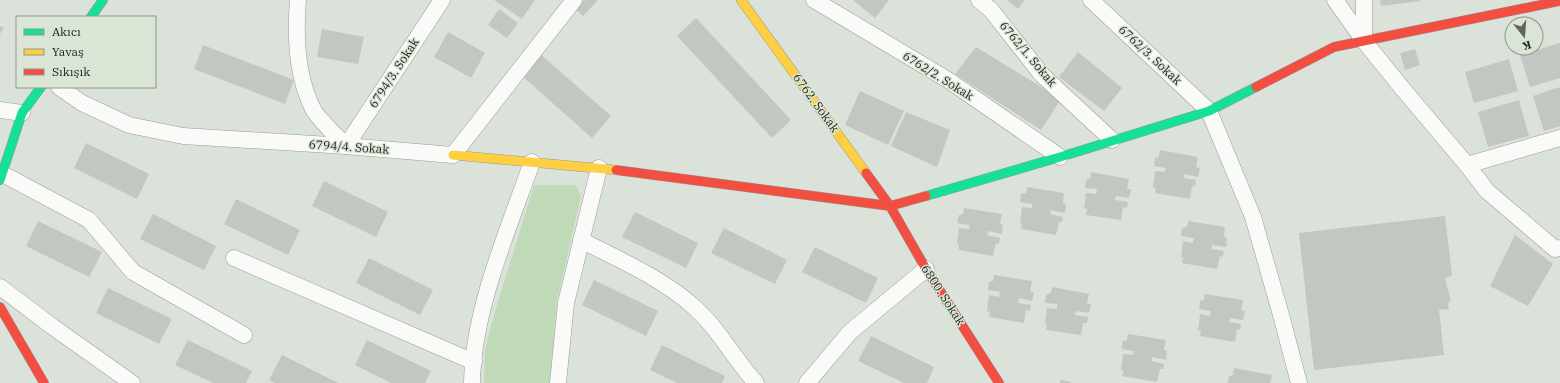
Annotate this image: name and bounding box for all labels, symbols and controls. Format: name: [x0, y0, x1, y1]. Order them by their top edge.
legend: [16, 16, 156, 88]
north arrow: [1504, 16, 1544, 56]
street label: 6762/1. Sokak: [997, 18, 1060, 89]
street label: 6762/3. Sokak: [1116, 22, 1185, 88]
text: Akıcı: [52, 24, 81, 39]
street label: 6794/3. Sokak: [365, 35, 422, 111]
text: K: [1520, 38, 1533, 54]
text: Yavaş: [52, 44, 84, 59]
street label: 6762/2. Sokak: [900, 48, 976, 103]
text: Sıkışık: [52, 64, 90, 79]
street label: 6762. Sokak: [790, 70, 843, 135]
street label: 6794/4. Sokak: [308, 136, 390, 157]
street label: 6800. Sokak: [918, 262, 969, 328]

